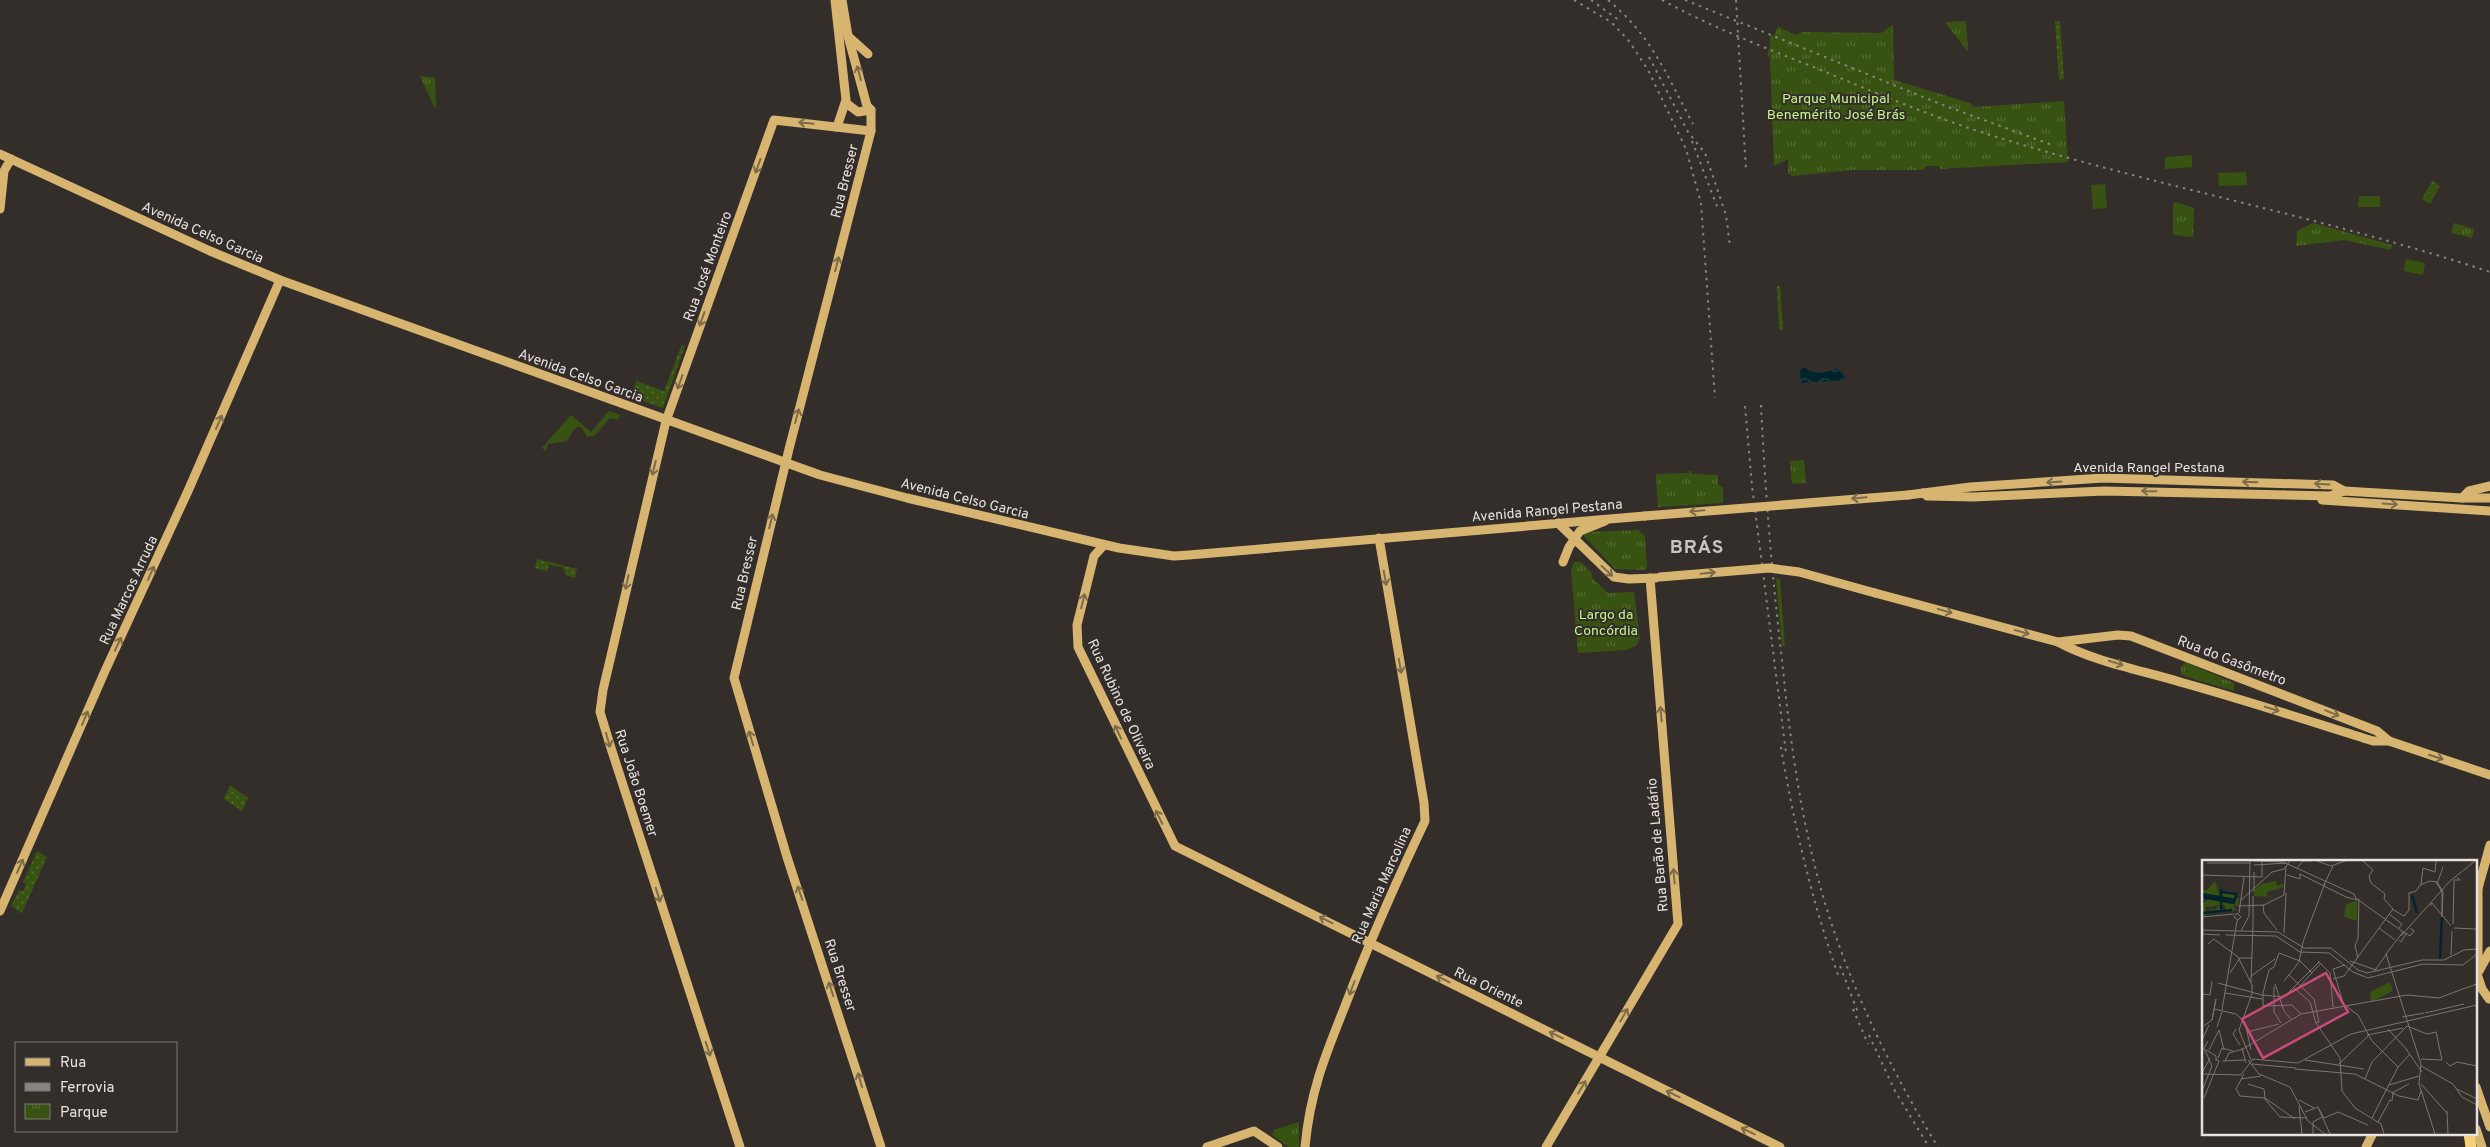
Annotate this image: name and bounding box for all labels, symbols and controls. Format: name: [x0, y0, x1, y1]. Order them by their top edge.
one-way arrow: [853, 66, 863, 82]
park label: Parque Municipal Benemérito José Brás: [1767, 91, 1905, 124]
one-way arrow: [798, 118, 814, 128]
street label: Rua Bresser: [828, 142, 863, 220]
one-way arrow: [753, 158, 762, 173]
street label: Avenida Celso Garcia: [139, 199, 266, 268]
street label: Rua José Monteiro: [681, 209, 736, 324]
one-way arrow: [833, 256, 842, 272]
one-way arrow: [697, 310, 706, 326]
street label: Avenida Celso Garcia: [516, 346, 645, 407]
one-way arrow: [675, 373, 684, 389]
one-way arrow: [793, 408, 802, 424]
one-way arrow: [214, 415, 224, 430]
one-way arrow: [649, 460, 658, 476]
street label: Avenida Rangel Pestana: [2073, 460, 2225, 477]
street label: Avenida Celso Garcia: [899, 475, 1031, 524]
one-way arrow: [2046, 477, 2062, 486]
one-way arrow: [2243, 477, 2259, 486]
one-way arrow: [2315, 480, 2331, 489]
one-way arrow: [2142, 487, 2158, 496]
one-way arrow: [1852, 494, 1868, 503]
street label: Avenida Rangel Pestana: [1471, 496, 1623, 527]
one-way arrow: [2382, 500, 2398, 509]
one-way arrow: [1690, 507, 1706, 516]
one-way arrow: [767, 514, 776, 530]
street label: Rua Marcos Arruda: [97, 533, 162, 648]
street label: Rua Bresser: [729, 534, 762, 612]
district label: BRÁS: [1670, 535, 1724, 560]
one-way arrow: [147, 565, 157, 580]
one-way arrow: [1600, 565, 1613, 577]
one-way arrow: [1700, 568, 1716, 577]
one-way arrow: [1381, 570, 1391, 586]
one-way arrow: [622, 573, 631, 589]
one-way arrow: [1079, 594, 1088, 610]
park label: Largo da Concórdia: [1574, 607, 1638, 640]
one-way arrow: [1936, 607, 1952, 617]
one-way arrow: [2013, 628, 2029, 637]
street label: Rua do Gasômetro: [2175, 633, 2288, 690]
one-way arrow: [114, 637, 123, 652]
street label: Rua Rubino de Oliveira: [1083, 637, 1158, 773]
one-way arrow: [1396, 658, 1406, 674]
one-way arrow: [2108, 659, 2124, 669]
one-way arrow: [2264, 704, 2280, 714]
one-way arrow: [1656, 706, 1665, 722]
one-way arrow: [2325, 710, 2340, 719]
one-way arrow: [81, 711, 91, 726]
one-way arrow: [1113, 725, 1122, 740]
street label: Rua João Boemer: [610, 728, 661, 840]
one-way arrow: [746, 730, 756, 746]
one-way arrow: [604, 732, 614, 748]
one-way arrow: [2427, 752, 2443, 762]
street label: Rua Barão de Ladário: [1644, 777, 1673, 913]
one-way arrow: [1154, 810, 1163, 825]
street label: Rua Maria Marcolina: [1349, 824, 1416, 947]
one-way arrow: [15, 859, 25, 874]
inset map: [2202, 860, 2478, 1134]
one-way arrow: [1669, 868, 1678, 884]
one-way arrow: [794, 885, 804, 901]
one-way arrow: [654, 887, 664, 903]
one-way arrow: [1319, 915, 1334, 924]
street label: Rua Bresser: [820, 937, 859, 1015]
street label: Rua Oriente: [1451, 964, 1526, 1012]
one-way arrow: [1436, 974, 1451, 983]
one-way arrow: [1346, 980, 1356, 995]
one-way arrow: [825, 981, 835, 997]
one-way arrow: [1620, 1008, 1630, 1022]
one-way arrow: [1549, 1030, 1564, 1039]
one-way arrow: [704, 1041, 714, 1057]
legend: [15, 1042, 178, 1132]
text: Rua: [60, 1054, 86, 1073]
one-way arrow: [854, 1073, 864, 1089]
text: Ferrovia: [60, 1079, 114, 1098]
one-way arrow: [1577, 1080, 1587, 1094]
one-way arrow: [1666, 1089, 1681, 1098]
text: Parque: [60, 1104, 108, 1123]
one-way arrow: [1741, 1126, 1756, 1135]

